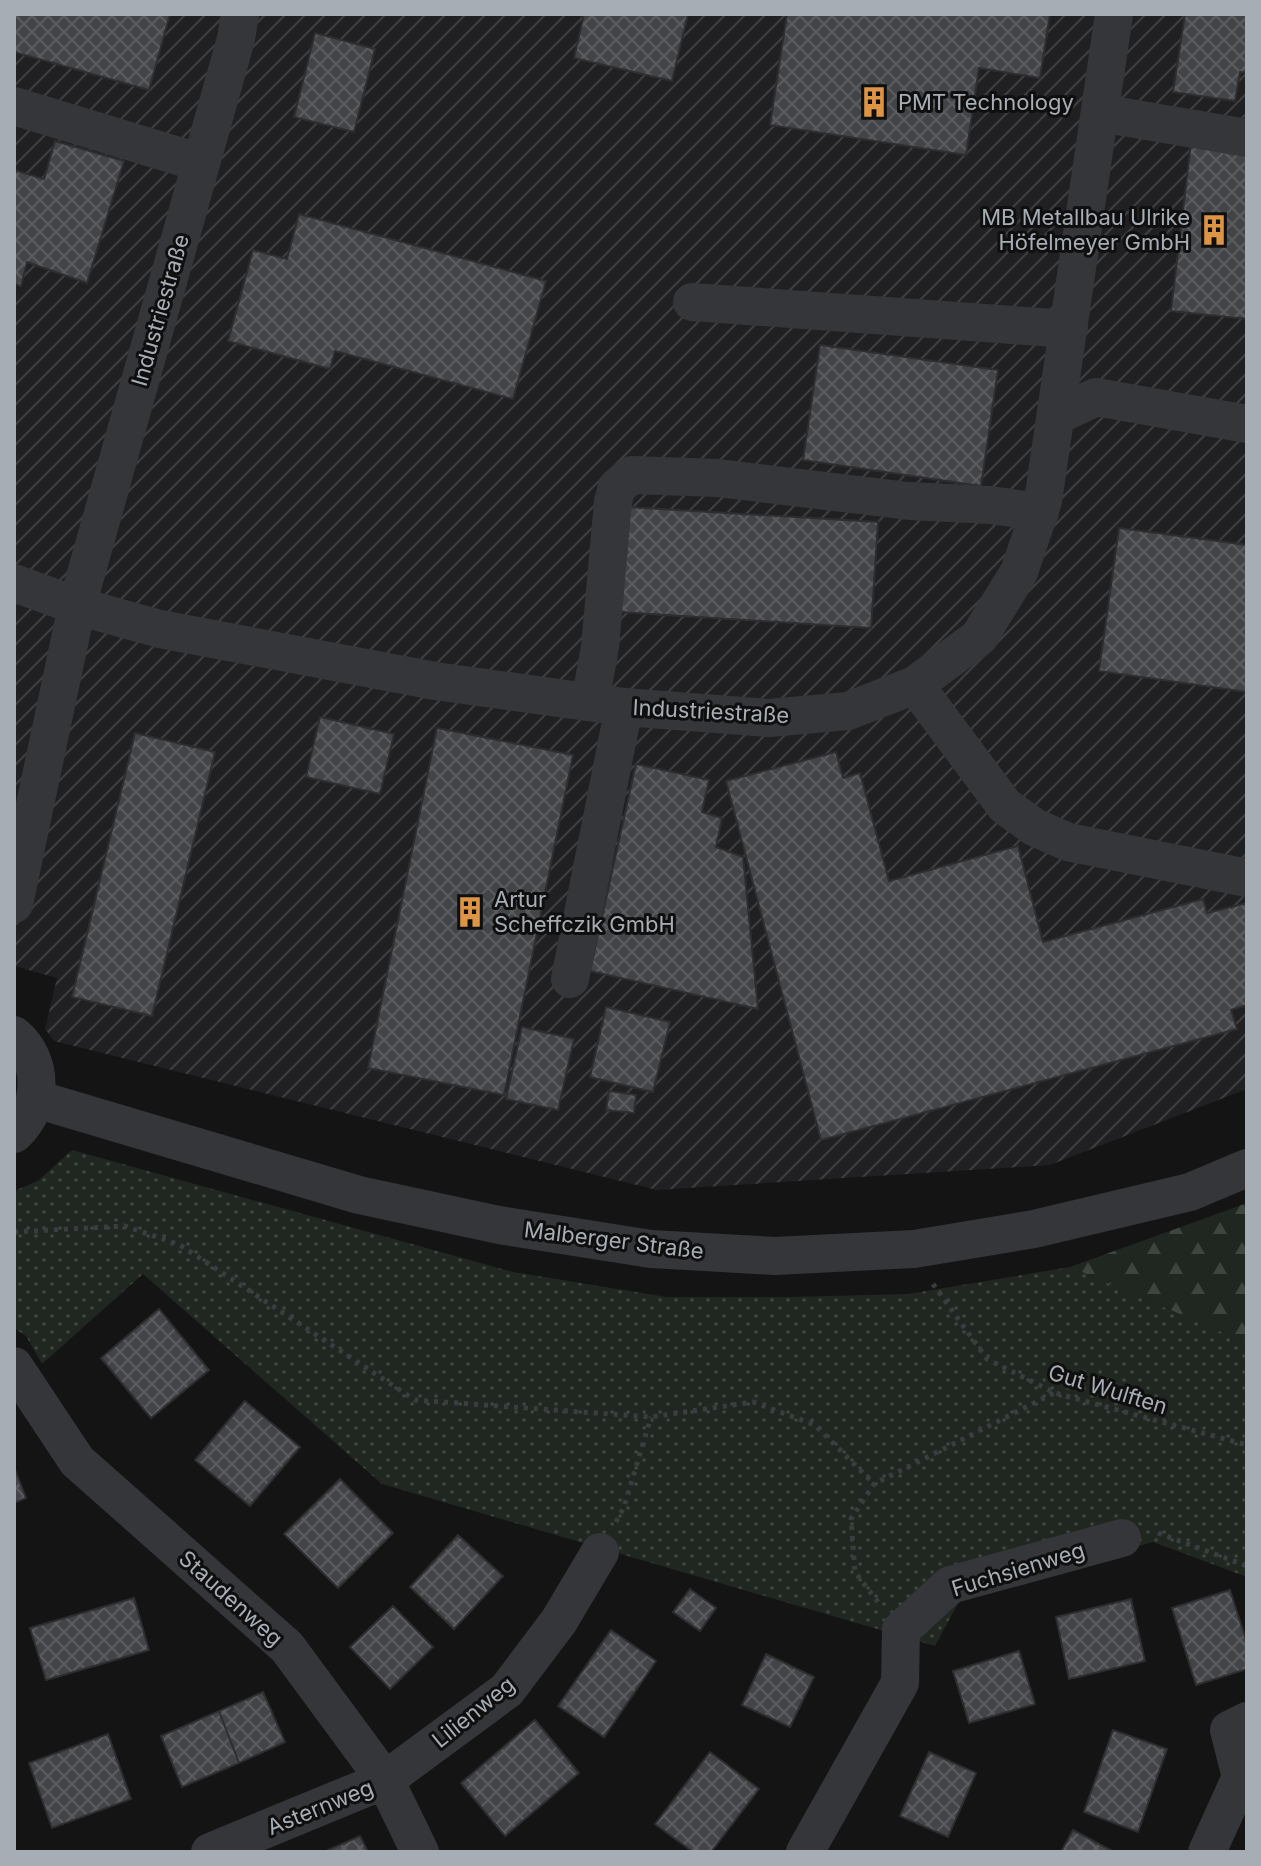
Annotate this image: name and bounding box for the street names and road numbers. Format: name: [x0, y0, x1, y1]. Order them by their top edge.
street label: Industriestraße: [126, 231, 194, 389]
street label: Industriestraße: [632, 694, 790, 728]
street label: Malberger Straße: [523, 1216, 705, 1264]
street label: Gut Wulften: [1045, 1359, 1171, 1419]
street label: Fuchsienweg: [948, 1536, 1088, 1602]
street label: Staudenweg: [174, 1545, 288, 1651]
street label: Lilienweg: [427, 1671, 519, 1753]
street label: Asternweg: [263, 1774, 377, 1840]

